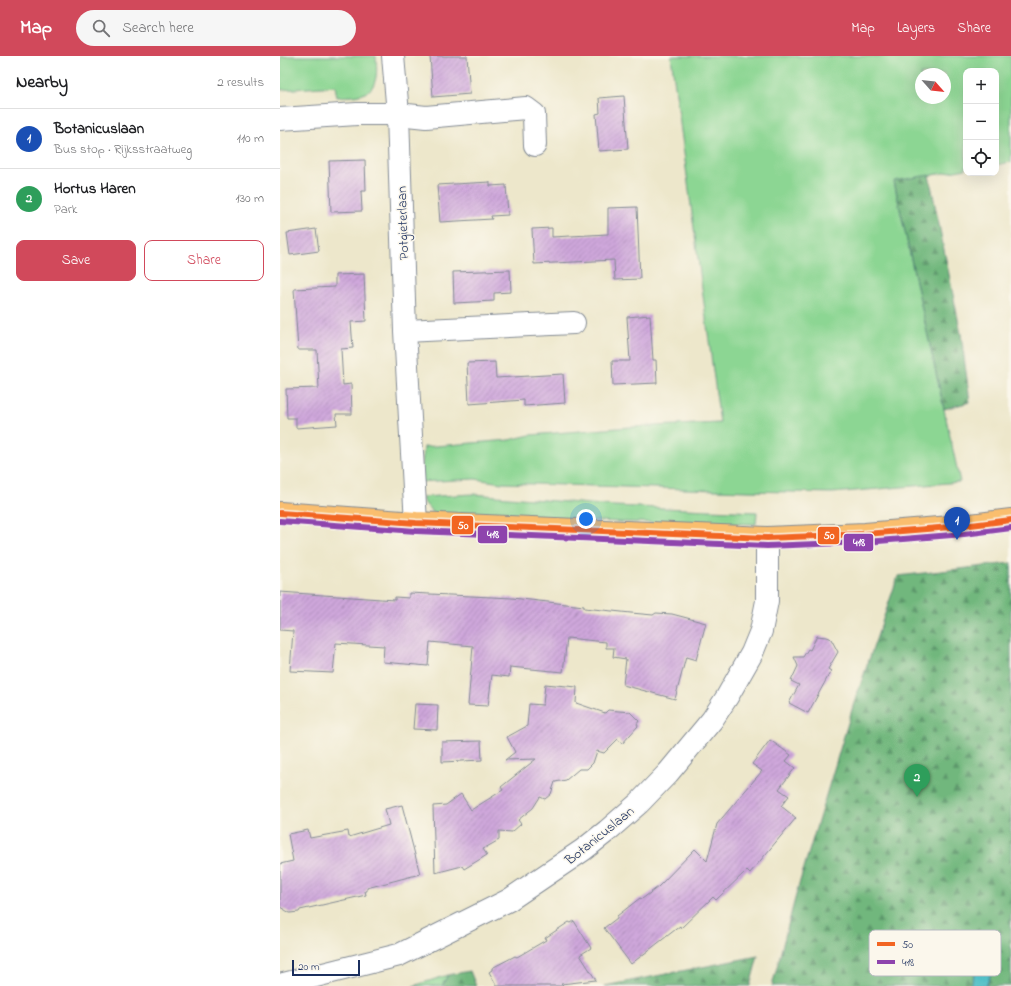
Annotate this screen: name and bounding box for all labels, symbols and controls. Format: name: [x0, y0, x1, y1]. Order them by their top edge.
search box: [76, 10, 356, 46]
text: Map: [20, 15, 52, 42]
icon: search: [90, 17, 112, 39]
text: Search here: [122, 17, 194, 39]
text: Map: [851, 18, 875, 39]
text: Layers: [897, 18, 935, 39]
text: Share: [957, 18, 991, 39]
north arrow: [915, 68, 951, 104]
map controls: [963, 68, 999, 176]
button: +: [963, 68, 999, 104]
text: Nearby: [16, 70, 68, 95]
text: 2 results: [217, 73, 264, 92]
button: −: [963, 104, 999, 140]
text: Botanicuslaan: [54, 118, 144, 140]
text: 1: [27, 129, 31, 148]
text: 110 m: [237, 129, 264, 148]
text: Bus stop · Rijksstraatweg: [54, 140, 192, 159]
button: locate: [963, 140, 999, 176]
text: Hortus Haren: [54, 178, 136, 200]
street label: Potgieterlaan: [392, 185, 416, 260]
text: 2: [26, 189, 32, 208]
text: 130 m: [236, 189, 264, 208]
text: Park: [54, 200, 78, 219]
button: Save: [16, 240, 136, 281]
button: Share: [144, 240, 264, 281]
pin: 1: [944, 507, 970, 540]
your location: [576, 509, 596, 529]
line badge: 50: [451, 515, 474, 535]
text: 50: [457, 518, 469, 534]
line badge: 418: [477, 525, 508, 544]
line badge: 50: [817, 526, 840, 545]
text: 418: [486, 527, 500, 543]
text: 50: [823, 528, 835, 544]
line badge: 418: [843, 533, 874, 552]
text: 418: [852, 535, 866, 551]
pin: 2: [904, 764, 930, 797]
street label: Botanicuslaan: [560, 801, 639, 871]
legend: [869, 930, 1001, 976]
text: 50: [902, 937, 913, 953]
text: 418: [902, 955, 914, 971]
scale bar: [292, 958, 360, 977]
text: 20 m: [298, 959, 320, 975]

